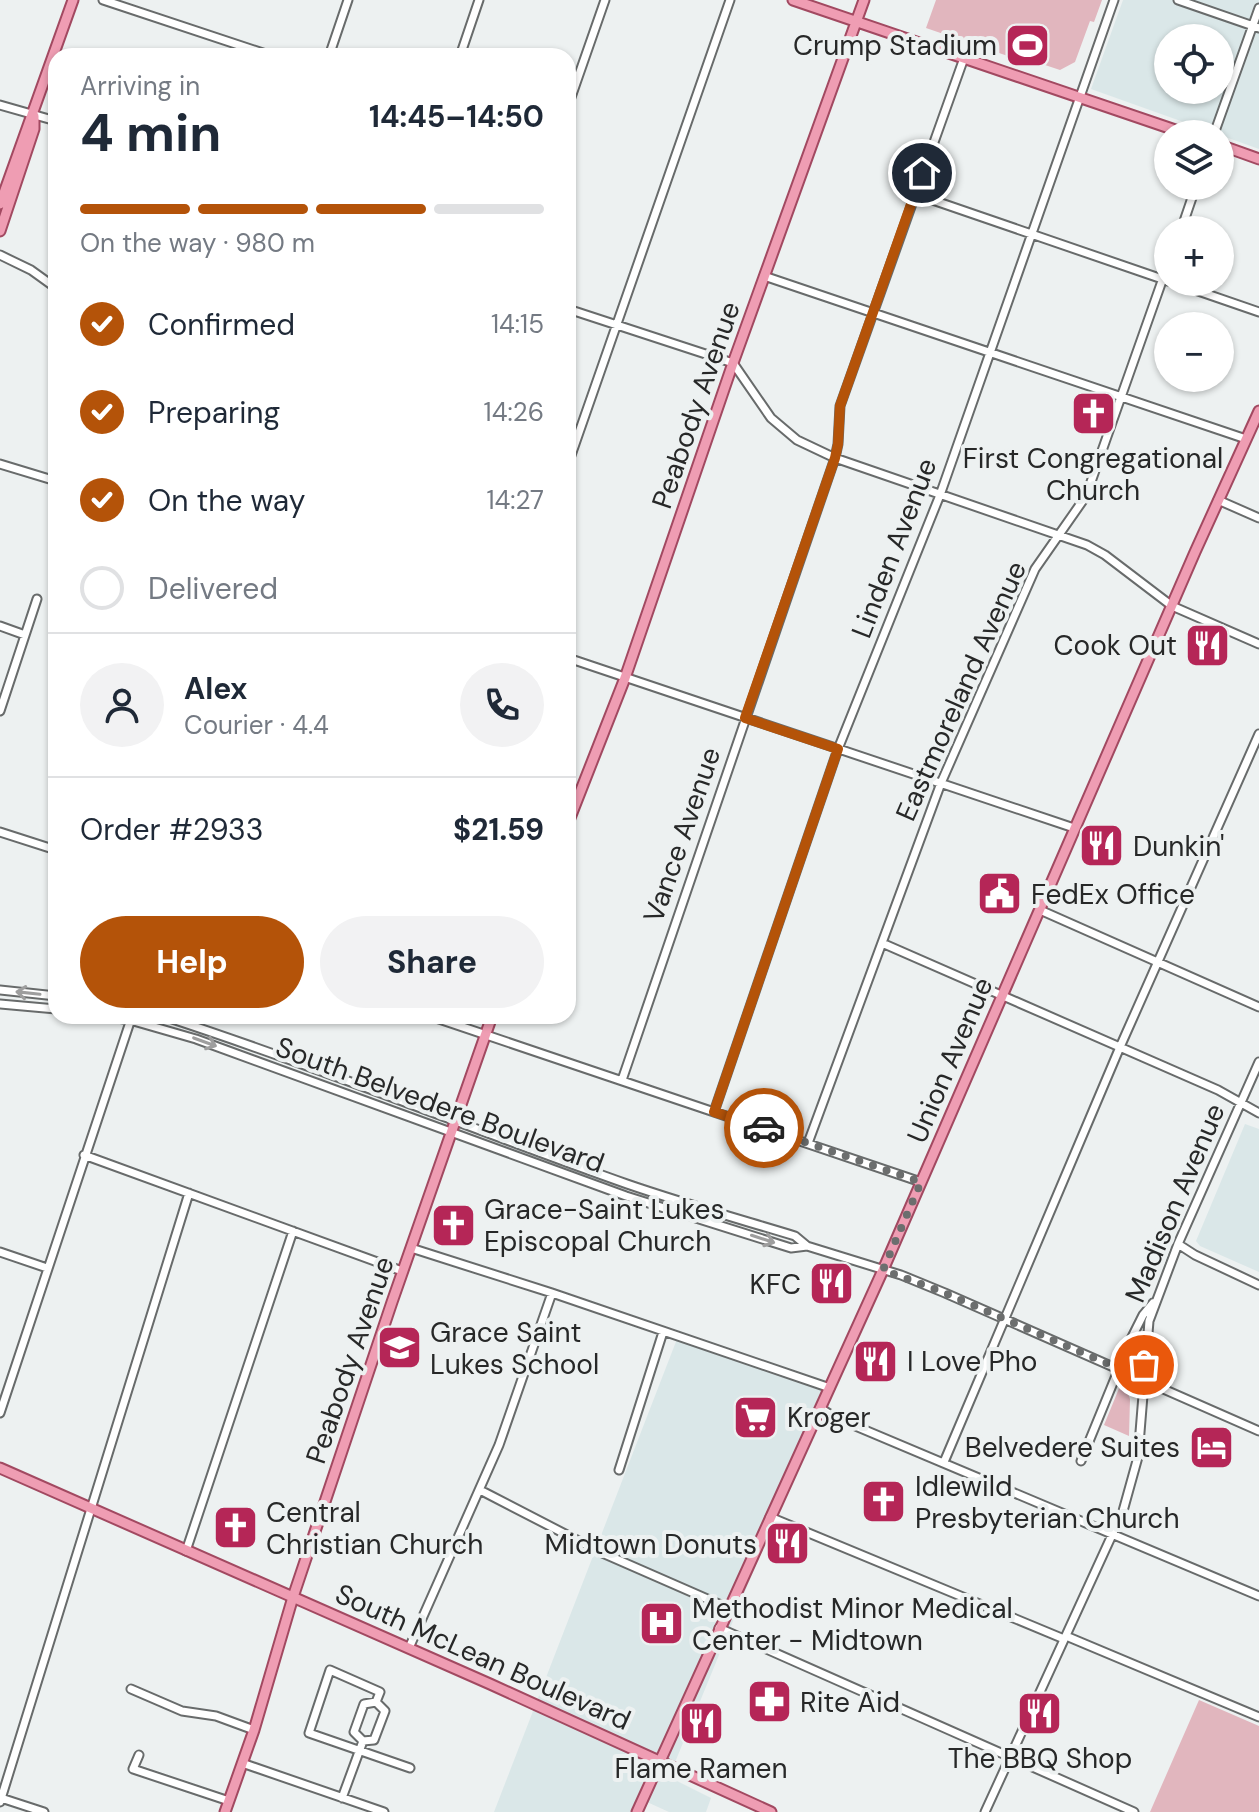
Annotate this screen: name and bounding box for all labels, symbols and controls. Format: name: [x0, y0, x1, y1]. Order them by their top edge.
sports icon: Crump Stadium: [1004, 21, 1052, 69]
map controls: [1154, 24, 1234, 392]
button: locate: [1154, 24, 1234, 104]
place label: Crump Stadium: [793, 27, 997, 64]
text: Arriving in: [80, 69, 200, 103]
text: 14:45–14:50: [369, 97, 544, 136]
text: 4 min: [80, 99, 221, 167]
button: layers: [1154, 120, 1234, 200]
pin: [888, 139, 956, 207]
icon: home: [900, 151, 944, 195]
button: +: [1154, 216, 1234, 296]
text: On the way · 980 m: [80, 226, 315, 260]
street label: Peabody Avenue: [643, 297, 749, 513]
icon: check: [80, 302, 124, 346]
text: Confirmed: [148, 305, 295, 344]
text: 14:15: [491, 307, 544, 341]
button: −: [1154, 312, 1234, 392]
church icon: First Congregational Church: [1069, 389, 1117, 437]
icon: check: [80, 390, 124, 434]
text: Preparing: [148, 393, 280, 432]
text: 14:26: [484, 395, 544, 429]
place label: First Congregational Church: [963, 440, 1223, 509]
street label: Linden Avenue: [843, 453, 945, 643]
icon: check: [80, 478, 124, 522]
text: On the way: [148, 481, 305, 520]
text: 14:27: [486, 483, 544, 517]
street label: Eastmoreland Avenue: [887, 555, 1035, 827]
text: Delivered: [148, 569, 278, 608]
restaurant icon: Cook Out: [1184, 621, 1232, 669]
place label: Cook Out: [1053, 627, 1177, 664]
button: person: [80, 663, 164, 747]
button: phone: [460, 663, 544, 747]
text: Alex: [184, 669, 247, 708]
text: Courier · 4.4: [184, 708, 329, 742]
street label: Vance Avenue: [635, 742, 729, 928]
text: Order #2933: [80, 810, 264, 849]
text: $21.59: [453, 810, 544, 849]
restaurant icon: Dunkin': [1078, 822, 1126, 870]
place label: Dunkin': [1133, 828, 1224, 865]
public building icon: FedEx Office: [976, 870, 1024, 918]
place label: FedEx Office: [1031, 876, 1195, 913]
button: Help: [80, 916, 304, 1008]
button: Share: [320, 916, 544, 1008]
street label: Union Avenue: [899, 972, 1001, 1148]
one-way arrow: [15, 985, 42, 1000]
street label: South Belvedere Boulevard: [271, 1028, 609, 1182]
one-way arrow: [192, 1036, 217, 1051]
courier: [724, 1088, 804, 1168]
street label: Madison Avenue: [1116, 1098, 1234, 1308]
icon: car: [742, 1106, 786, 1150]
place label: Grace-Saint Lukes Episcopal Church: [484, 1191, 724, 1260]
church icon: Grace-Saint Lukes Episcopal Church: [429, 1201, 477, 1249]
one-way arrow: [749, 1232, 775, 1247]
street label: Peabody Avenue: [297, 1252, 403, 1468]
restaurant icon: KFC: [808, 1260, 856, 1308]
place label: KFC: [750, 1266, 801, 1303]
place label: Grace Saint Lukes School: [430, 1314, 599, 1383]
school or university icon: Grace Saint Lukes School: [375, 1324, 423, 1372]
pin: [1110, 1331, 1178, 1399]
restaurant icon: I Love Pho: [852, 1337, 900, 1385]
place label: I Love Pho: [907, 1343, 1037, 1380]
icon: bag: [1122, 1343, 1166, 1387]
supermarket icon: Kroger: [732, 1393, 780, 1441]
place label: Kroger: [787, 1399, 871, 1436]
hotel icon: Belvedere Suites: [1187, 1423, 1235, 1471]
place label: Belvedere Suites: [965, 1429, 1180, 1466]
place label: Idlewild Presbyterian Church: [915, 1468, 1180, 1537]
church icon: Idlewild Presbyterian Church: [860, 1478, 908, 1526]
place label: Central Christian Church: [266, 1494, 483, 1563]
church icon: Central Christian Church: [211, 1504, 259, 1552]
restaurant icon: Midtown Donuts: [764, 1520, 812, 1568]
place label: Midtown Donuts: [545, 1526, 757, 1563]
street label: South McLean Boulevard: [329, 1575, 637, 1739]
place label: Methodist Minor Medical Center - Midtown: [692, 1590, 1013, 1659]
hospital icon: Methodist Minor Medical Center - Midtown: [637, 1600, 685, 1648]
pharmacy icon: Rite Aid: [745, 1678, 793, 1726]
place label: Rite Aid: [800, 1684, 900, 1721]
restaurant icon: The BBQ Shop: [1016, 1689, 1064, 1737]
restaurant icon: Flame Ramen: [677, 1700, 725, 1748]
place label: The BBQ Shop: [948, 1740, 1132, 1777]
place label: Flame Ramen: [614, 1750, 788, 1787]

